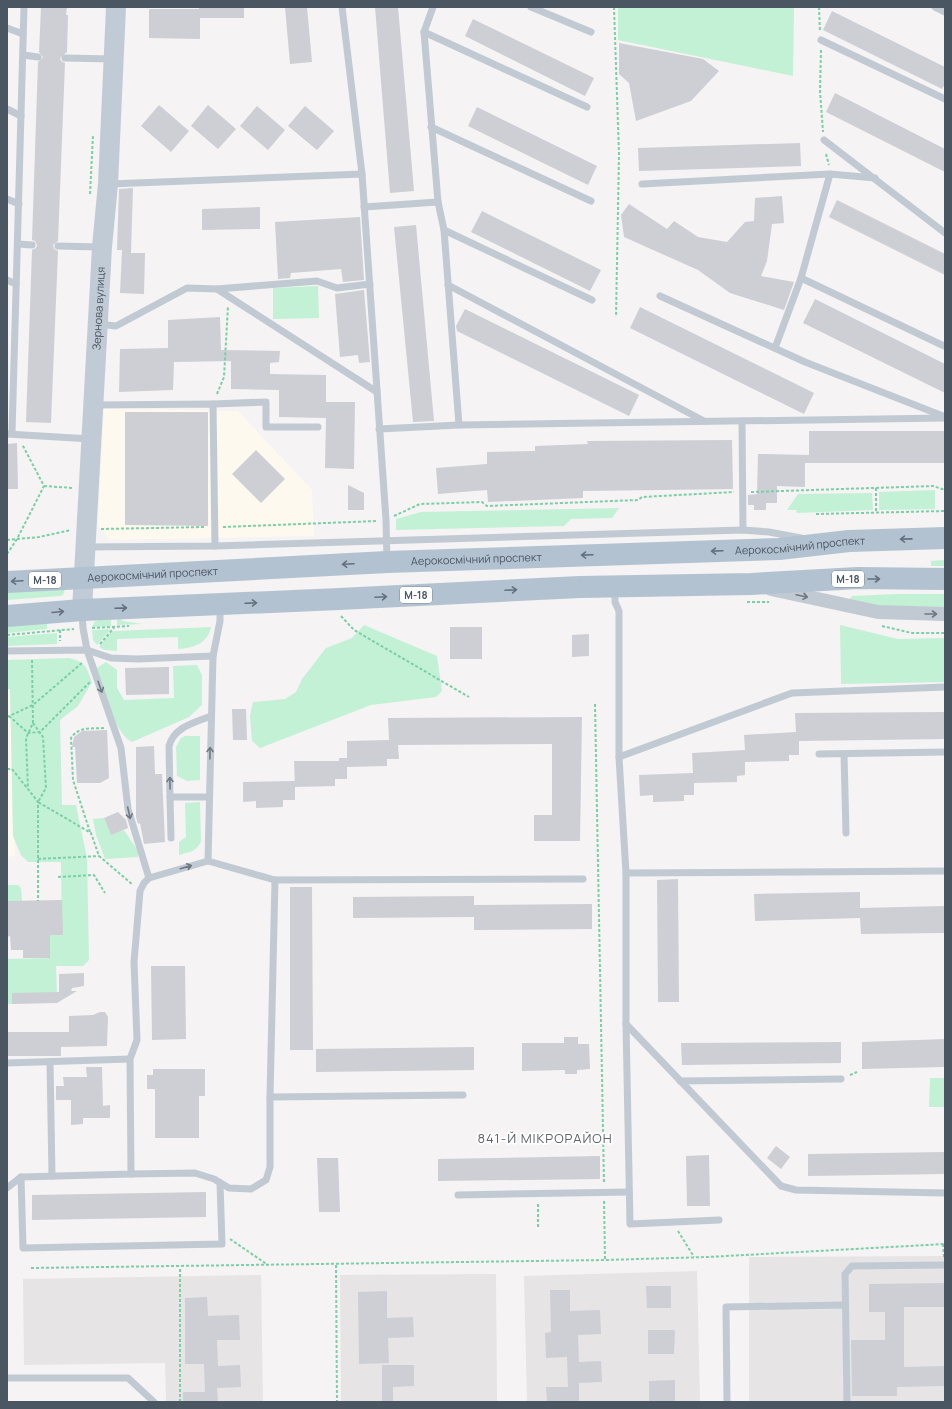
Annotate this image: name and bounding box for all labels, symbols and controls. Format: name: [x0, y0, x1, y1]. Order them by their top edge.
street label: Зернова вулиця: [88, 266, 108, 351]
street label: Аерокосмічний проспект: [735, 532, 866, 557]
one-way arrow: [900, 535, 913, 543]
one-way arrow: [711, 547, 724, 554]
street label: Аерокосмічний проспект: [411, 549, 543, 568]
one-way arrow: [581, 551, 594, 558]
one-way arrow: [342, 560, 355, 567]
street label: Аерокосмічний проспект: [87, 563, 219, 585]
road number: М-18: [832, 571, 864, 587]
road number: М-18: [29, 572, 61, 588]
one-way arrow: [867, 575, 880, 583]
one-way arrow: [11, 578, 24, 585]
road number: М-18: [400, 587, 432, 603]
one-way arrow: [504, 587, 517, 594]
one-way arrow: [796, 592, 809, 600]
one-way arrow: [374, 594, 387, 601]
one-way arrow: [244, 599, 257, 606]
one-way arrow: [114, 605, 127, 612]
one-way arrow: [52, 608, 65, 615]
one-way arrow: [924, 610, 937, 618]
one-way arrow: [97, 680, 104, 693]
one-way arrow: [206, 747, 214, 760]
one-way arrow: [166, 777, 174, 790]
one-way arrow: [125, 806, 133, 819]
one-way arrow: [180, 863, 193, 870]
district label: 841-Й МІКРОРАЙОН: [477, 1129, 613, 1147]

